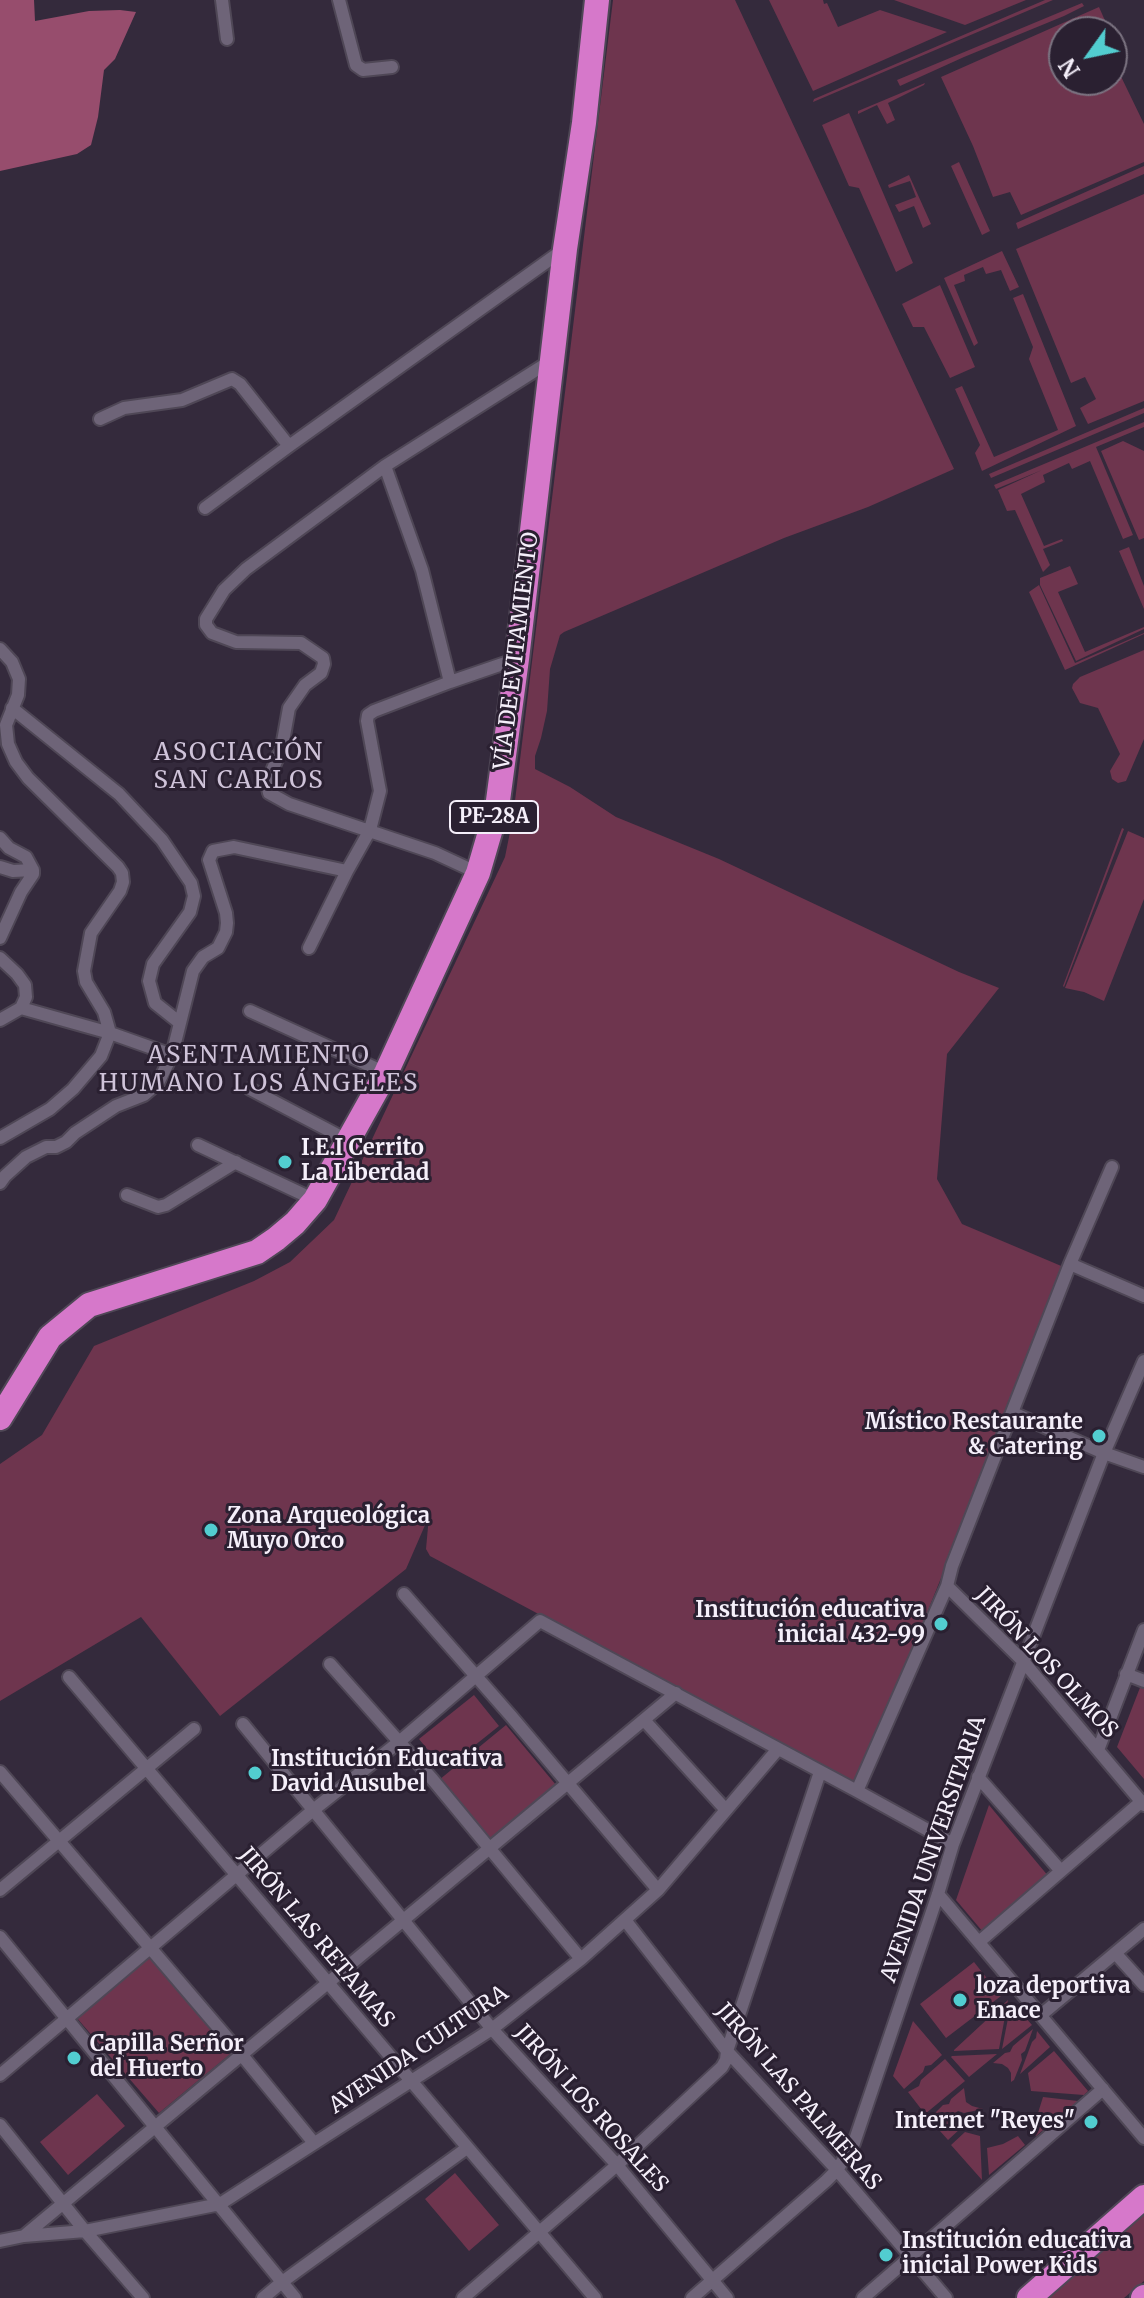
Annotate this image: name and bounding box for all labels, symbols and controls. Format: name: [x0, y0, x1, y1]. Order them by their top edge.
north arrow: [1048, 16, 1128, 96]
text: N: [1053, 53, 1086, 83]
street label: VÍA DE EVITAMIENTO: [489, 531, 545, 771]
district label: ASOCIACIÓN SAN CARLOS: [153, 739, 325, 795]
road number: PE-28A: [450, 801, 538, 833]
district label: ASENTAMIENTO HUMANO LOS ÁNGELES: [99, 1042, 419, 1098]
place label: I.E.I Cerrito La Liberdad: [301, 1136, 429, 1188]
marker: I.E.I Cerrito La Liberdad: [276, 1153, 294, 1171]
place label: Místico Restaurante & Catering: [865, 1410, 1083, 1462]
marker: Místico Restaurante & Catering: [1090, 1427, 1108, 1445]
place label: Zona Arqueológica Muyo Orco: [227, 1504, 430, 1556]
marker: Zona Arqueológica Muyo Orco: [202, 1521, 220, 1539]
street label: JIRÓN LOS OLMOS: [969, 1582, 1123, 1744]
place label: Institución educativa inicial 432-99: [695, 1598, 925, 1650]
marker: Institución educativa inicial 432-99: [932, 1615, 950, 1633]
street label: AVENIDA UNIVERSITARIA: [876, 1712, 992, 1986]
place label: Institución Educativa David Ausubel: [271, 1747, 503, 1798]
marker: Institución Educativa David Ausubel: [246, 1764, 264, 1782]
street label: JIRÓN LAS RETAMAS: [233, 1842, 399, 2034]
place label: loza deportiva Enace: [976, 1974, 1130, 2026]
street label: AVENIDA CULTURA: [324, 1980, 514, 2120]
marker: loza deportiva Enace: [951, 1991, 969, 2009]
street label: JIRÓN LAS PALMERAS: [710, 1998, 886, 2196]
street label: JIRÓN LOS ROSALES: [509, 2020, 673, 2198]
place label: Capilla Serñor del Huerto: [90, 2032, 244, 2084]
marker: Capilla Serñor del Huerto: [65, 2049, 83, 2067]
place label: Internet "Reyes": [895, 2109, 1075, 2135]
marker: Internet "Reyes": [1082, 2113, 1100, 2131]
place label: Institución educativa inicial Power Kids: [902, 2229, 1132, 2280]
marker: Institución educativa inicial Power Kids: [877, 2246, 895, 2264]

